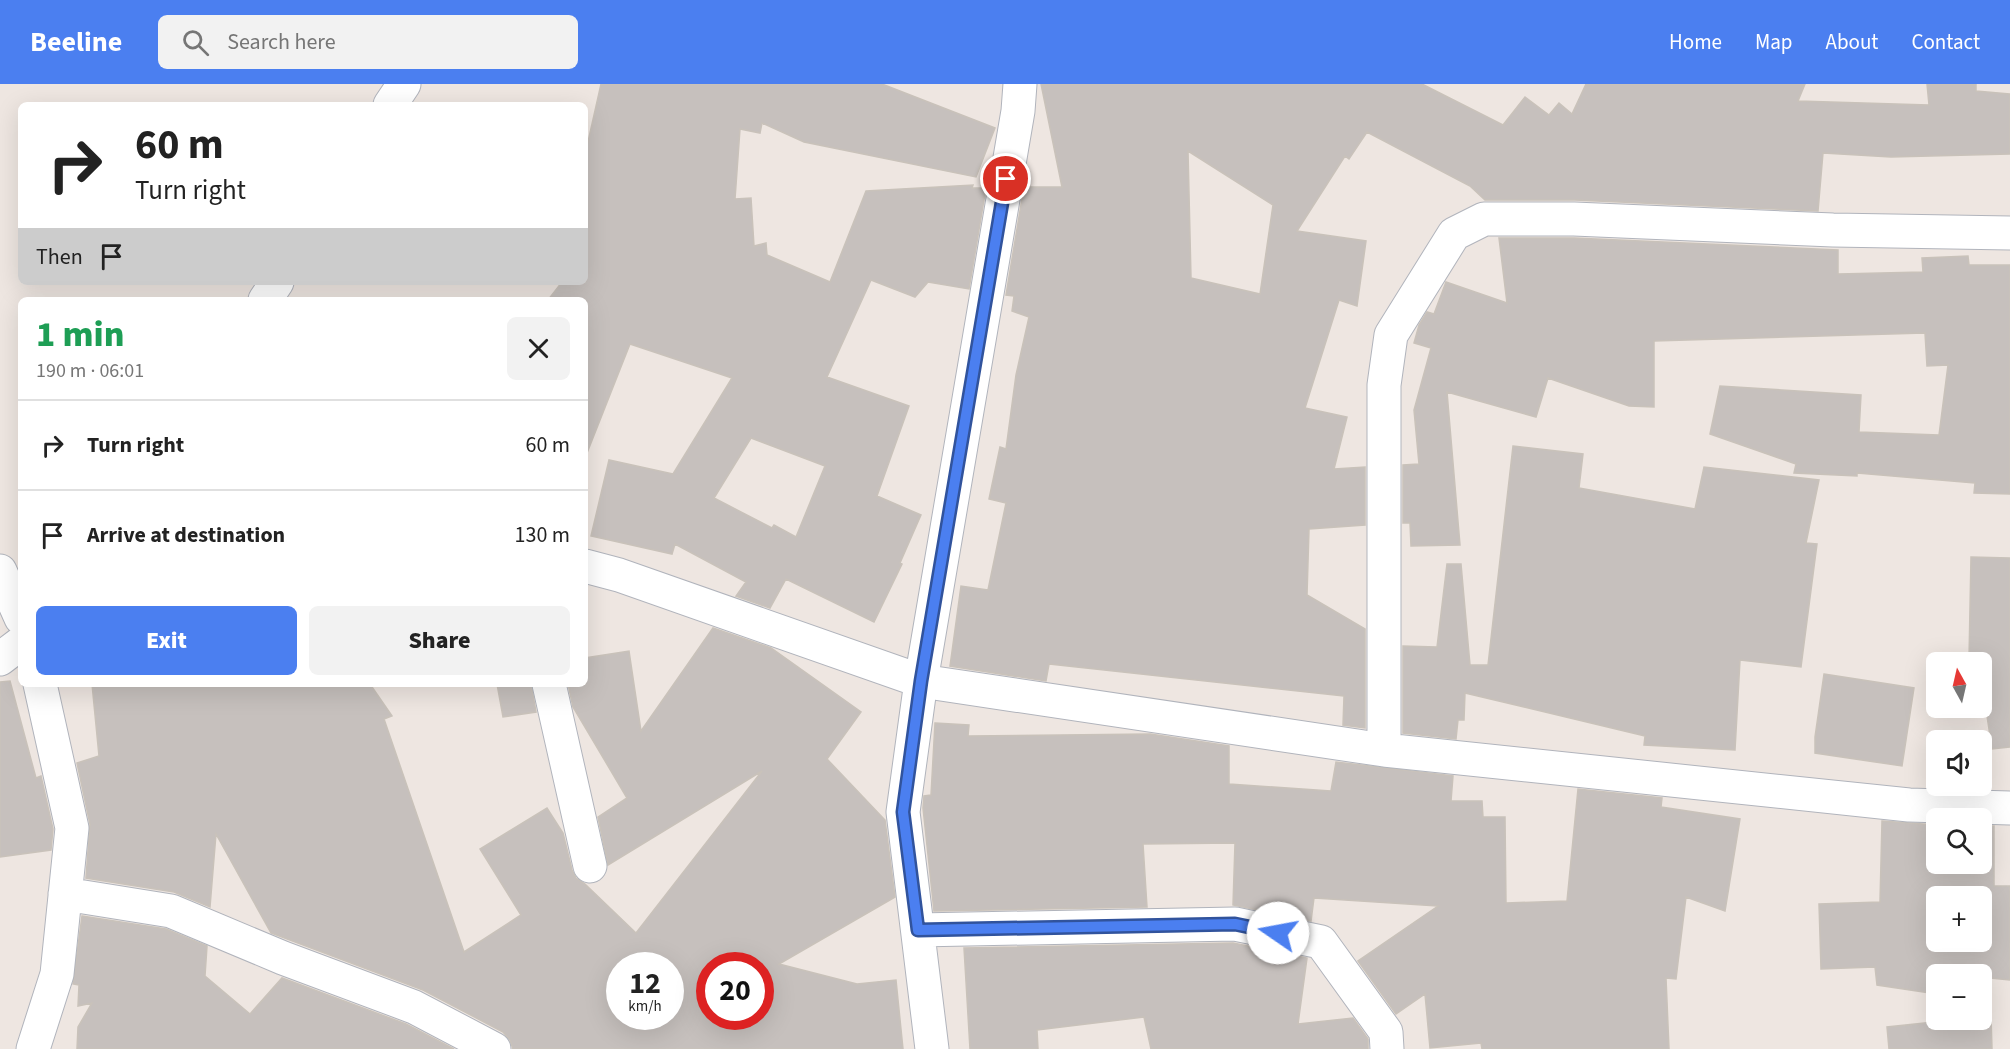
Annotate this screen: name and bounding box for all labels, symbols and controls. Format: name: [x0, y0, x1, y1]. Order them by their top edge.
search box: [158, 15, 578, 69]
text: Beeline: [30, 22, 122, 62]
icon: search: [179, 26, 212, 59]
text: Search here: [227, 26, 336, 58]
text: Home: [1669, 27, 1722, 57]
text: Map: [1755, 27, 1793, 57]
text: About: [1826, 27, 1878, 57]
text: Contact: [1911, 27, 1980, 57]
text: 60 m: [135, 115, 224, 175]
icon: right: [36, 126, 114, 204]
pin: [980, 153, 1031, 204]
icon: arrive: [989, 162, 1022, 195]
text: Turn right: [135, 171, 246, 210]
icon: arrive: [95, 240, 128, 273]
text: Then: [36, 241, 83, 273]
text: 1 min: [36, 309, 124, 360]
button: close: [507, 317, 570, 380]
text: 190 m · 06:01: [36, 357, 144, 385]
icon: right: [36, 429, 69, 462]
text: Turn right: [87, 429, 184, 461]
text: 60 m: [525, 429, 570, 461]
icon: arrive: [36, 519, 69, 552]
text: Arrive at destination: [87, 519, 285, 551]
text: 130 m: [515, 519, 570, 551]
button: Exit: [36, 606, 297, 675]
button: Share: [309, 606, 570, 675]
north arrow: [1926, 652, 1992, 718]
map controls: [1926, 652, 1992, 1030]
button: sound: [1926, 730, 1992, 796]
button: search: [1926, 808, 1992, 874]
button: +: [1926, 886, 1992, 952]
position arrow: [1246, 901, 1310, 965]
speed limit sign: 20: [696, 952, 774, 1030]
text: 12: [629, 962, 661, 1005]
button: −: [1926, 964, 1992, 1030]
text: km/h: [628, 996, 662, 1017]

